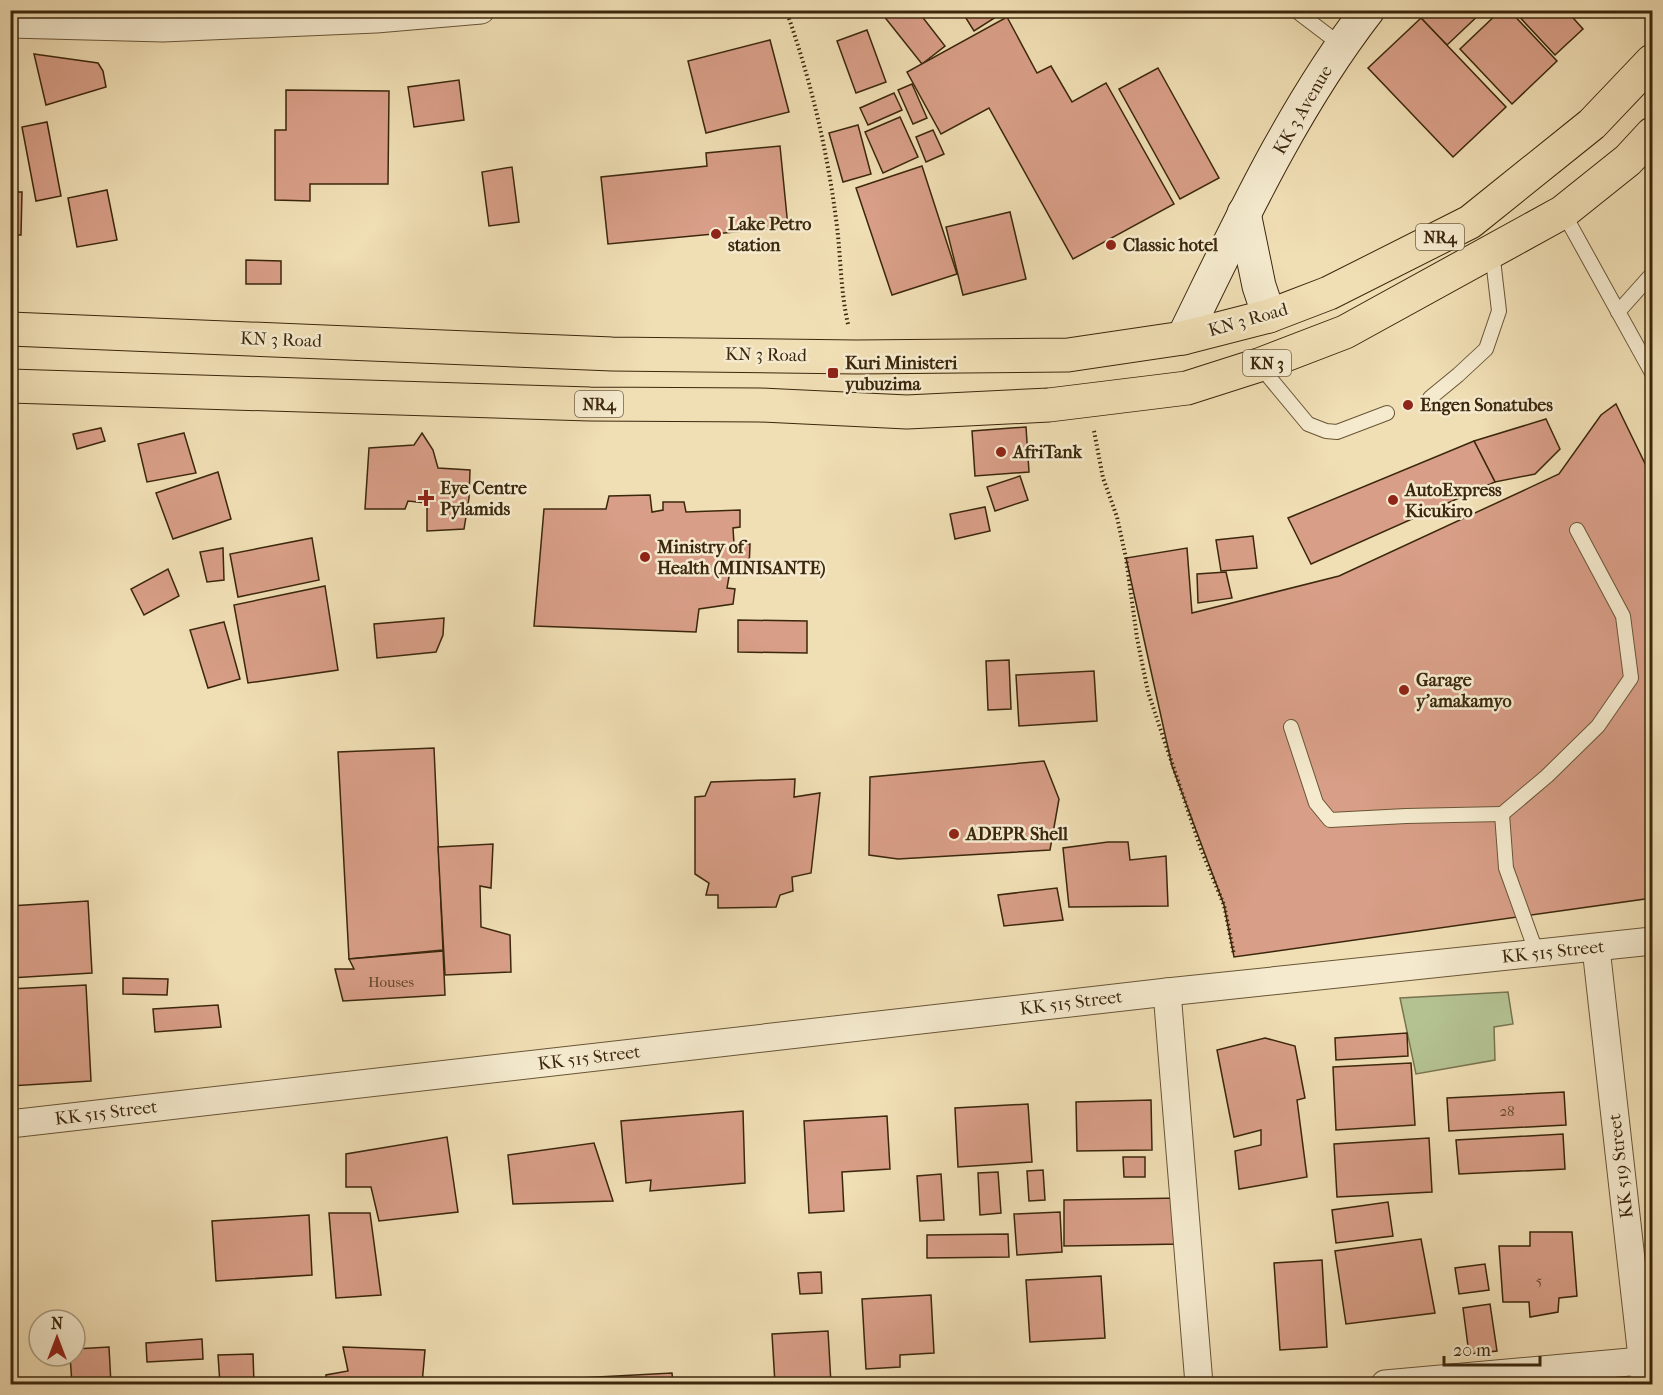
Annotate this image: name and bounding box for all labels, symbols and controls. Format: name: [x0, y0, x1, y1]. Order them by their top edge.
street label: KK 3 Avenue: [1269, 62, 1337, 158]
place label: Lake Petro station: [728, 214, 811, 256]
road number: NR4: [1416, 224, 1464, 250]
marker: Lake Petro station: [709, 227, 723, 241]
place label: Classic hotel: [1123, 235, 1219, 256]
marker: Classic hotel: [1104, 238, 1118, 252]
street label: KN 3 Road: [1206, 299, 1290, 341]
street label: KN 3 Road: [240, 328, 322, 352]
street label: KN 3 Road: [725, 344, 807, 366]
road number: KN 3: [1243, 350, 1291, 376]
place label: Kuri Ministeri yubuzima: [845, 353, 958, 395]
marker: Kuri Ministeri yubuzima: [826, 366, 840, 380]
road number: NR4: [575, 391, 623, 417]
place label: Engen Sonatubes: [1420, 395, 1553, 416]
marker: Engen Sonatubes: [1401, 398, 1415, 412]
place label: AfriTank: [1012, 442, 1083, 463]
marker: AfriTank: [994, 445, 1008, 459]
place label: Eye Centre Pylamids: [440, 478, 527, 520]
place label: AutoExpress Kicukiro: [1404, 480, 1502, 522]
marker: Eye Centre Pylamids: [417, 489, 435, 507]
marker: AutoExpress Kicukiro: [1386, 493, 1400, 507]
place label: Ministry of Health (MINISANTE): [656, 537, 826, 579]
marker: Ministry of Health (MINISANTE): [638, 550, 652, 564]
place label: Garage y'amakamyo: [1416, 670, 1512, 712]
marker: Garage y'amakamyo: [1397, 683, 1411, 697]
place label: ADEPR Shell: [965, 824, 1069, 845]
marker: ADEPR Shell: [947, 827, 961, 841]
street label: KK 515 Street: [1501, 936, 1606, 968]
house number: Houses: [368, 973, 415, 991]
street label: KK 515 Street: [1018, 986, 1124, 1020]
street label: KK 515 Street: [536, 1041, 642, 1075]
street label: KK 515 Street: [53, 1096, 159, 1130]
house number: 28: [1499, 1102, 1515, 1120]
street label: KK 519 Street: [1604, 1112, 1638, 1219]
house number: 5: [1536, 1271, 1542, 1289]
north arrow: [27, 1308, 87, 1368]
text: N: [51, 1314, 64, 1333]
scale bar: [1444, 1329, 1540, 1367]
text: 20 m: [1453, 1340, 1491, 1361]

